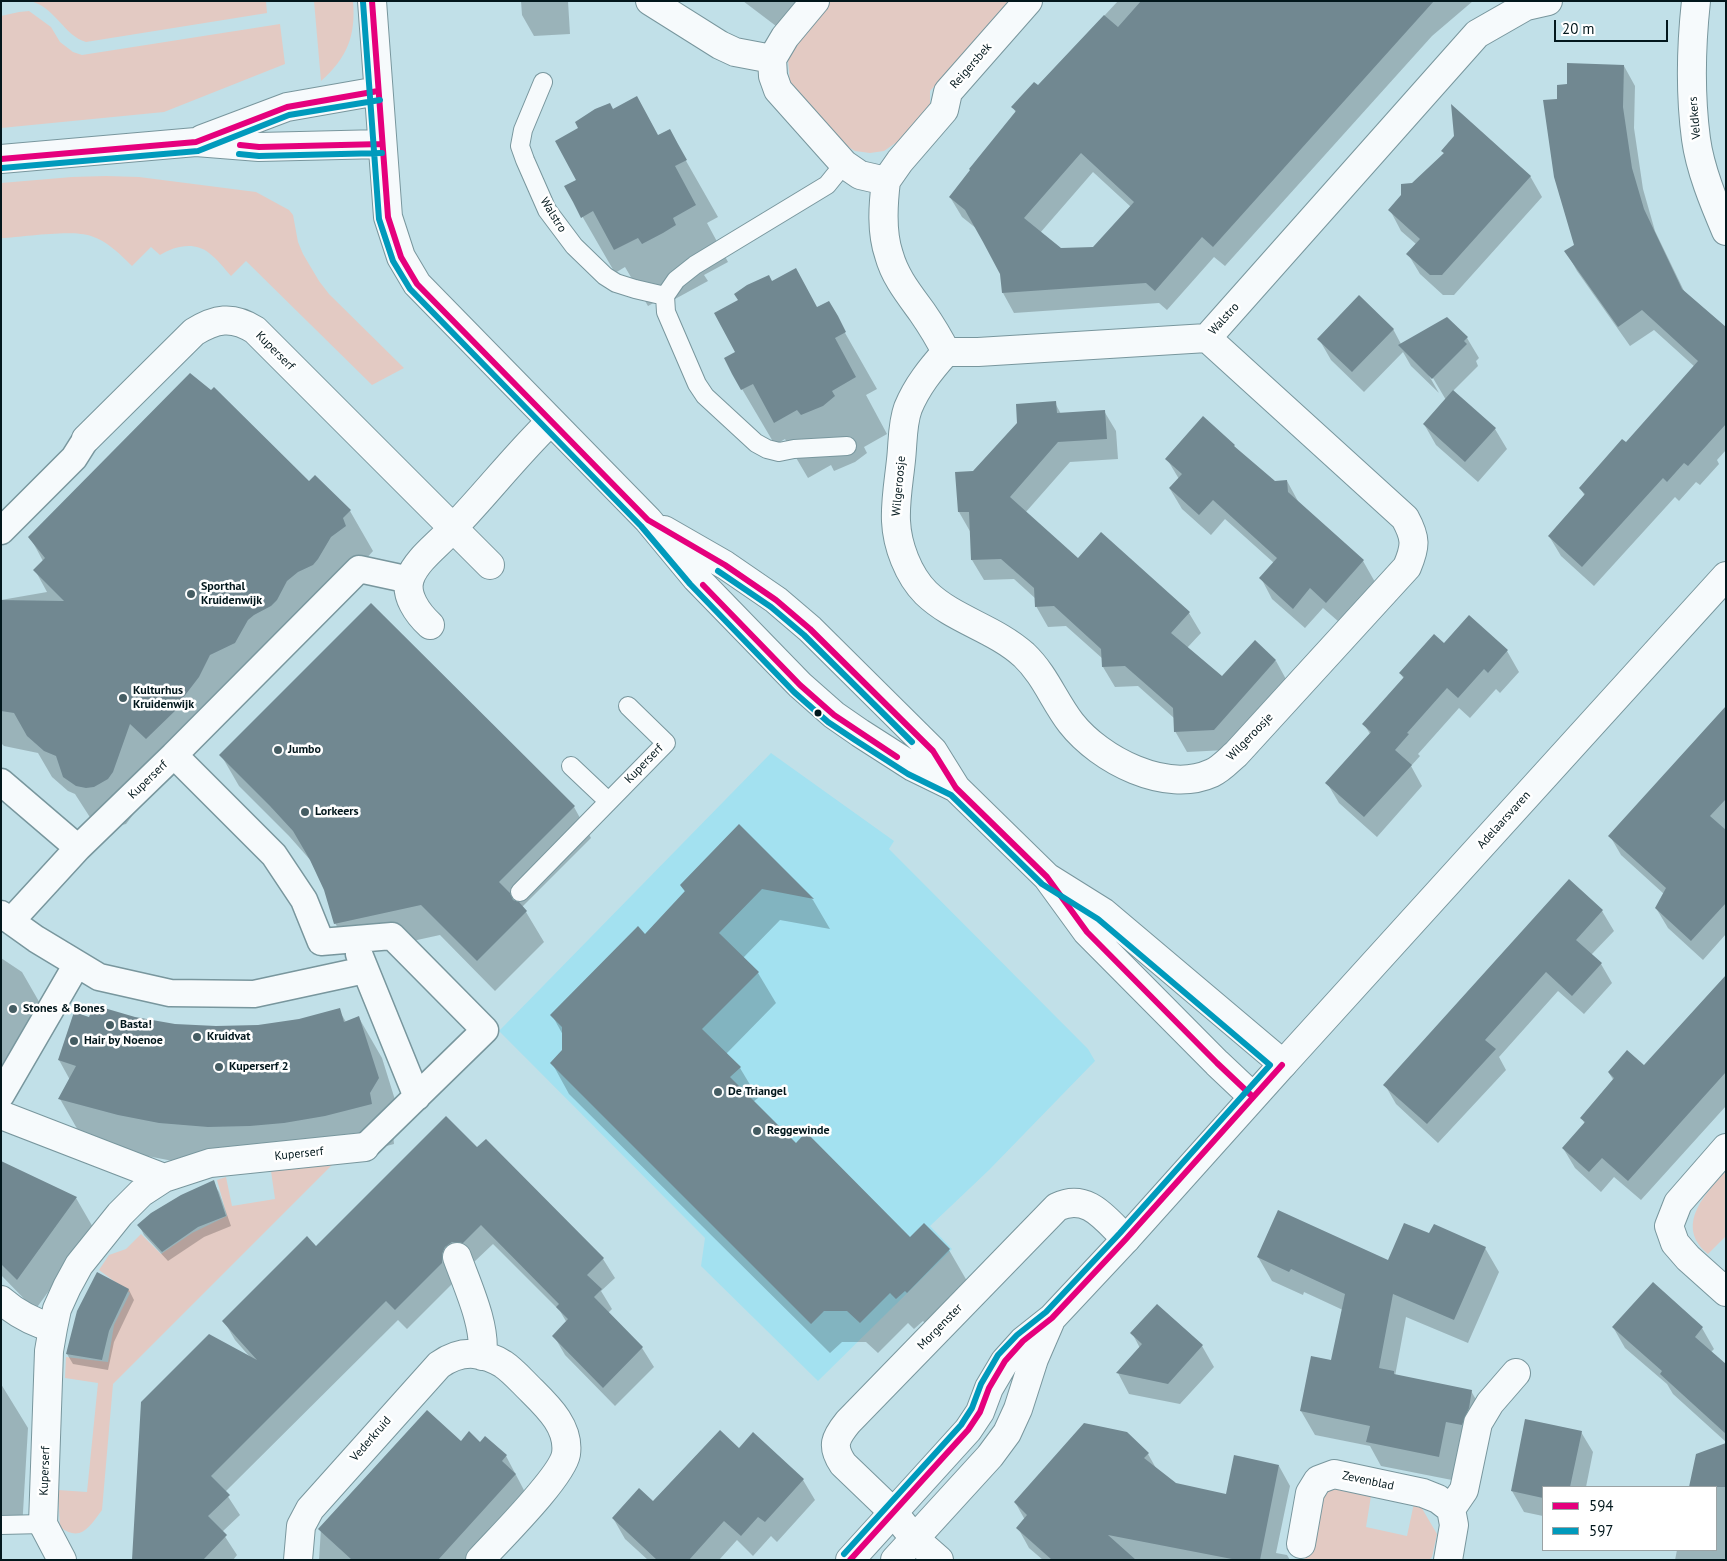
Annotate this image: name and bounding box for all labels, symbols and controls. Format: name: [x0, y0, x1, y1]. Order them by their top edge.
scale bar: [1557, 10, 1671, 42]
text: 20 m: [1562, 19, 1595, 38]
street label: Reigersbek: [947, 40, 995, 92]
street label: Veldkers: [1686, 96, 1704, 140]
street label: Walstro: [537, 195, 569, 235]
street label: Walstro: [1206, 300, 1242, 338]
street label: Kuperserf: [253, 329, 297, 373]
street label: Wilgeroosje: [889, 455, 909, 517]
place label: Sporthal Kruidenwijk: [201, 580, 262, 608]
marker: Sporthal Kruidenwijk: [185, 588, 197, 600]
place label: Kulturhus Kruidenwijk: [133, 684, 194, 712]
marker: Kulturhus Kruidenwijk: [117, 692, 129, 704]
unlabelled marker: [813, 708, 823, 718]
street label: Wilgeroosje: [1224, 710, 1276, 764]
street label: Kuperserf: [622, 741, 666, 787]
place label: Jumbo: [288, 743, 321, 757]
marker: Jumbo: [272, 744, 284, 756]
street label: Kuperserf: [125, 758, 171, 802]
street label: Adelaarsvaren: [1474, 788, 1534, 852]
place label: Lorkeers: [315, 805, 359, 819]
marker: Lorkeers: [299, 806, 311, 818]
place label: Stones & Bones: [23, 1002, 105, 1016]
marker: Stones & Bones: [7, 1003, 19, 1015]
place label: Basta!: [120, 1018, 152, 1032]
marker: Basta!: [104, 1019, 116, 1031]
place label: Kruidvat: [207, 1030, 250, 1044]
marker: Kruidvat: [191, 1031, 203, 1043]
place label: Hair by Noenoe: [84, 1034, 163, 1048]
marker: Hair by Noenoe: [68, 1035, 80, 1047]
place label: Kuperserf 2: [229, 1060, 289, 1074]
marker: Kuperserf 2: [213, 1061, 225, 1073]
place label: De Triangel: [728, 1085, 786, 1099]
marker: De Triangel: [712, 1086, 724, 1098]
place label: Reggewinde: [767, 1124, 830, 1138]
marker: Reggewinde: [751, 1125, 763, 1137]
street label: Kuperserf: [274, 1144, 324, 1164]
street label: Morgenster: [915, 1301, 965, 1353]
street label: Vederkruid: [348, 1414, 394, 1464]
street label: Kuperserf: [37, 1446, 53, 1496]
street label: Zevenblad: [1341, 1469, 1395, 1493]
legend: [1542, 1486, 1717, 1551]
text: 594: [1589, 1496, 1614, 1515]
text: 597: [1589, 1521, 1614, 1540]

